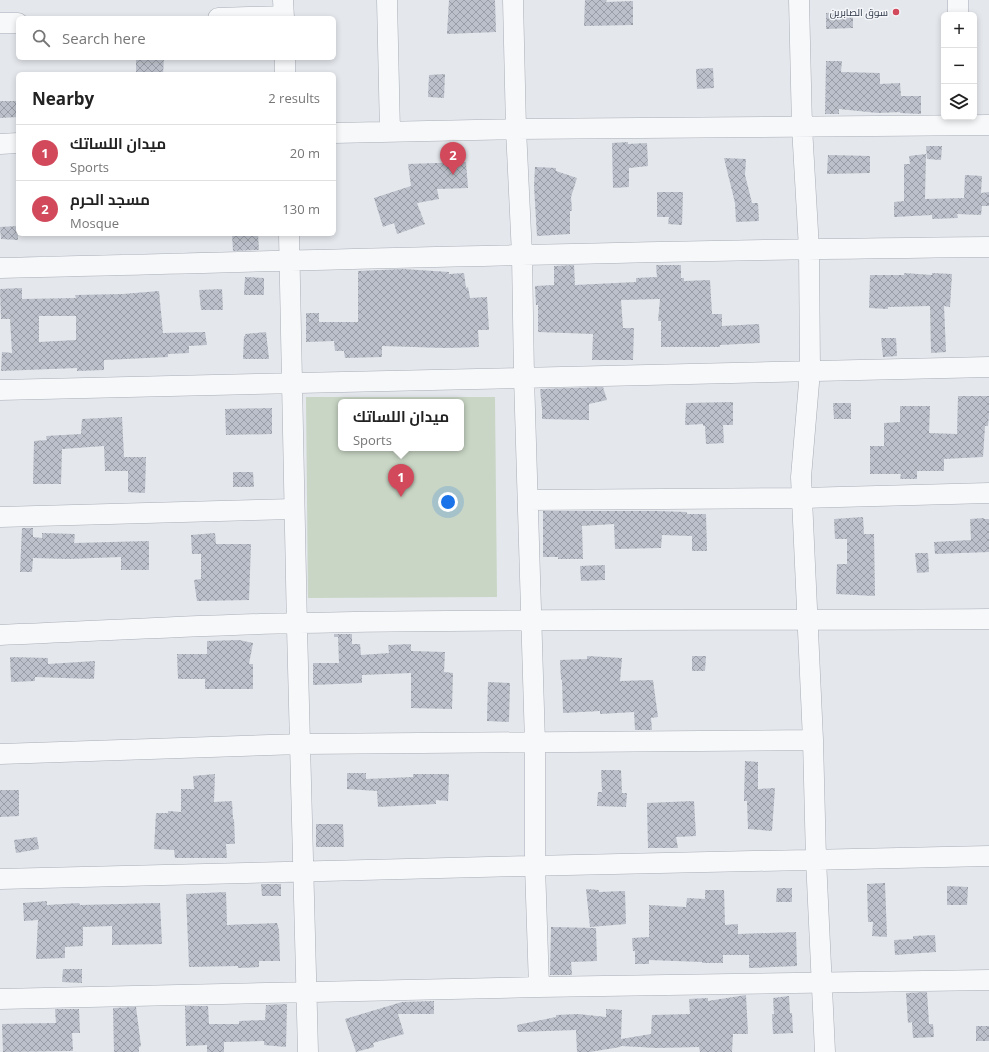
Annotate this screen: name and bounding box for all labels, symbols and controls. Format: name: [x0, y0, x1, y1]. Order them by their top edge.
place label: سوق الصابرين: [830, 5, 888, 19]
marker: سوق الصابرين: [891, 7, 901, 17]
map controls: [941, 12, 977, 120]
button: +: [941, 12, 977, 48]
search box: [16, 16, 336, 60]
icon: search: [30, 27, 52, 49]
text: Search here: [62, 28, 146, 48]
button: −: [941, 48, 977, 84]
button: layers: [941, 84, 977, 120]
text: Nearby: [32, 87, 94, 110]
text: 2 results: [268, 89, 320, 107]
text: ميدان اللساتك: [70, 133, 166, 153]
pin: 2: [440, 142, 466, 175]
text: 1: [41, 144, 49, 162]
text: 20 m: [290, 144, 320, 162]
text: Sports: [70, 158, 109, 176]
text: مسجد الحرم: [70, 189, 150, 209]
text: 2: [41, 200, 49, 218]
text: 130 m: [282, 200, 320, 218]
text: Mosque: [70, 214, 119, 232]
popup: [338, 399, 464, 451]
text: ميدان اللساتك: [353, 406, 449, 426]
text: Sports: [353, 431, 392, 449]
pin: 1: [388, 464, 414, 497]
your location: [438, 492, 458, 512]

